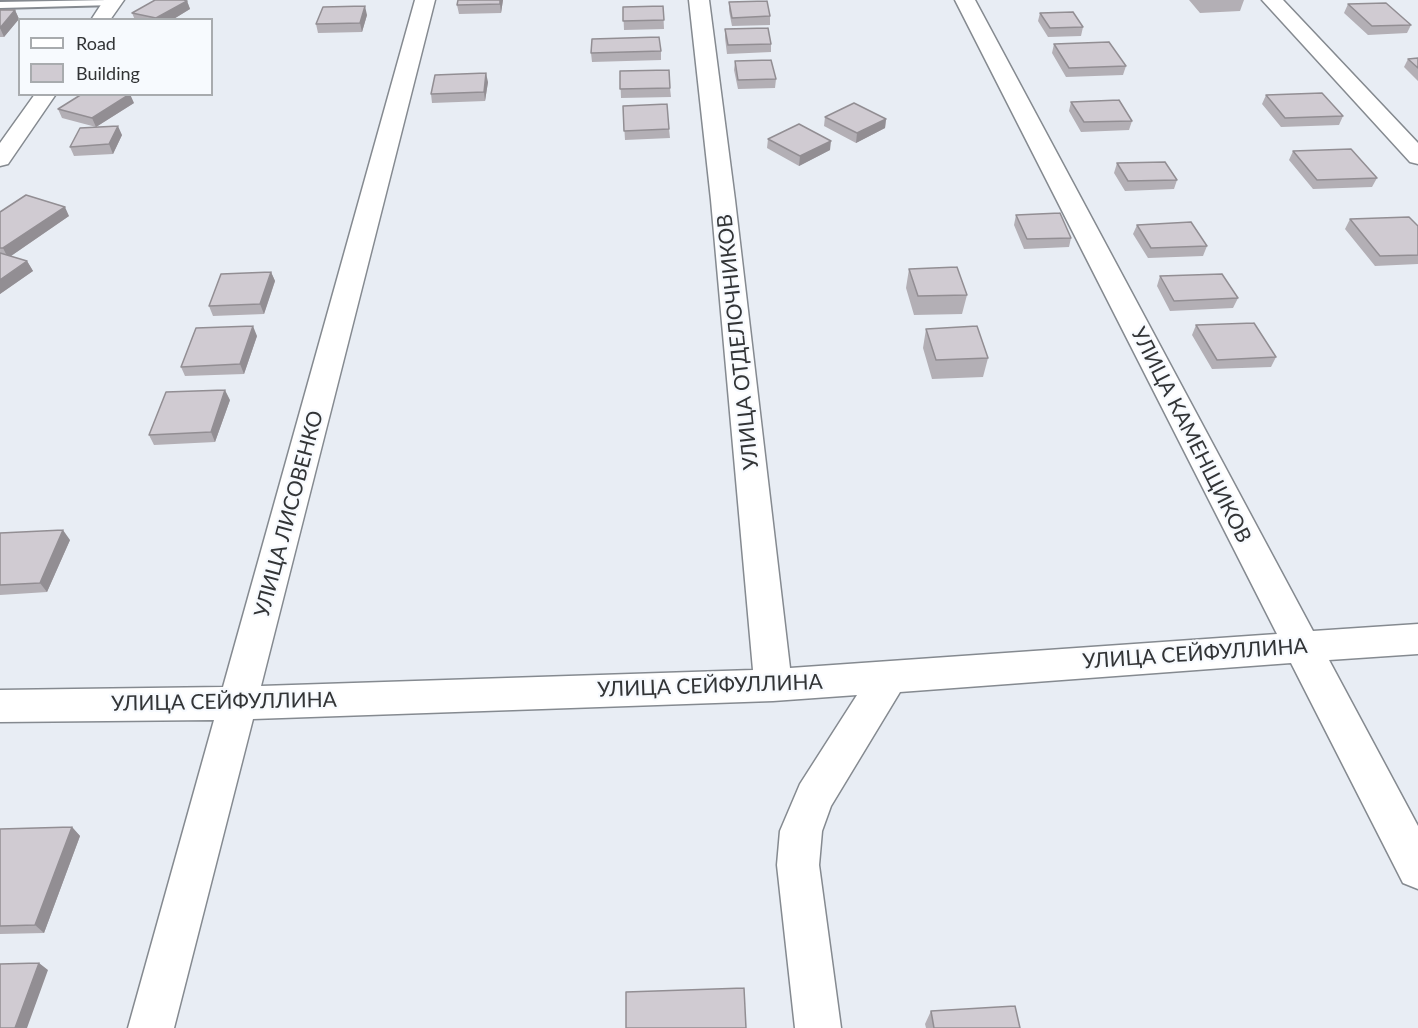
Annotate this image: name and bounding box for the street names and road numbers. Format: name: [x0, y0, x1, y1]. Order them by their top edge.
street label: УЛИЦА ОТДЕЛОЧНИКОВ: [712, 213, 764, 471]
street label: УЛИЦА КАМЕНЩИКОВ: [1126, 323, 1256, 547]
street label: УЛИЦА ЛИСОВЕНКО: [249, 408, 329, 620]
street label: УЛИЦА СЕЙФУЛЛИНА: [1082, 634, 1308, 674]
street label: УЛИЦА СЕЙФУЛЛИНА: [597, 669, 823, 703]
street label: УЛИЦА СЕЙФУЛЛИНА: [111, 687, 337, 717]

